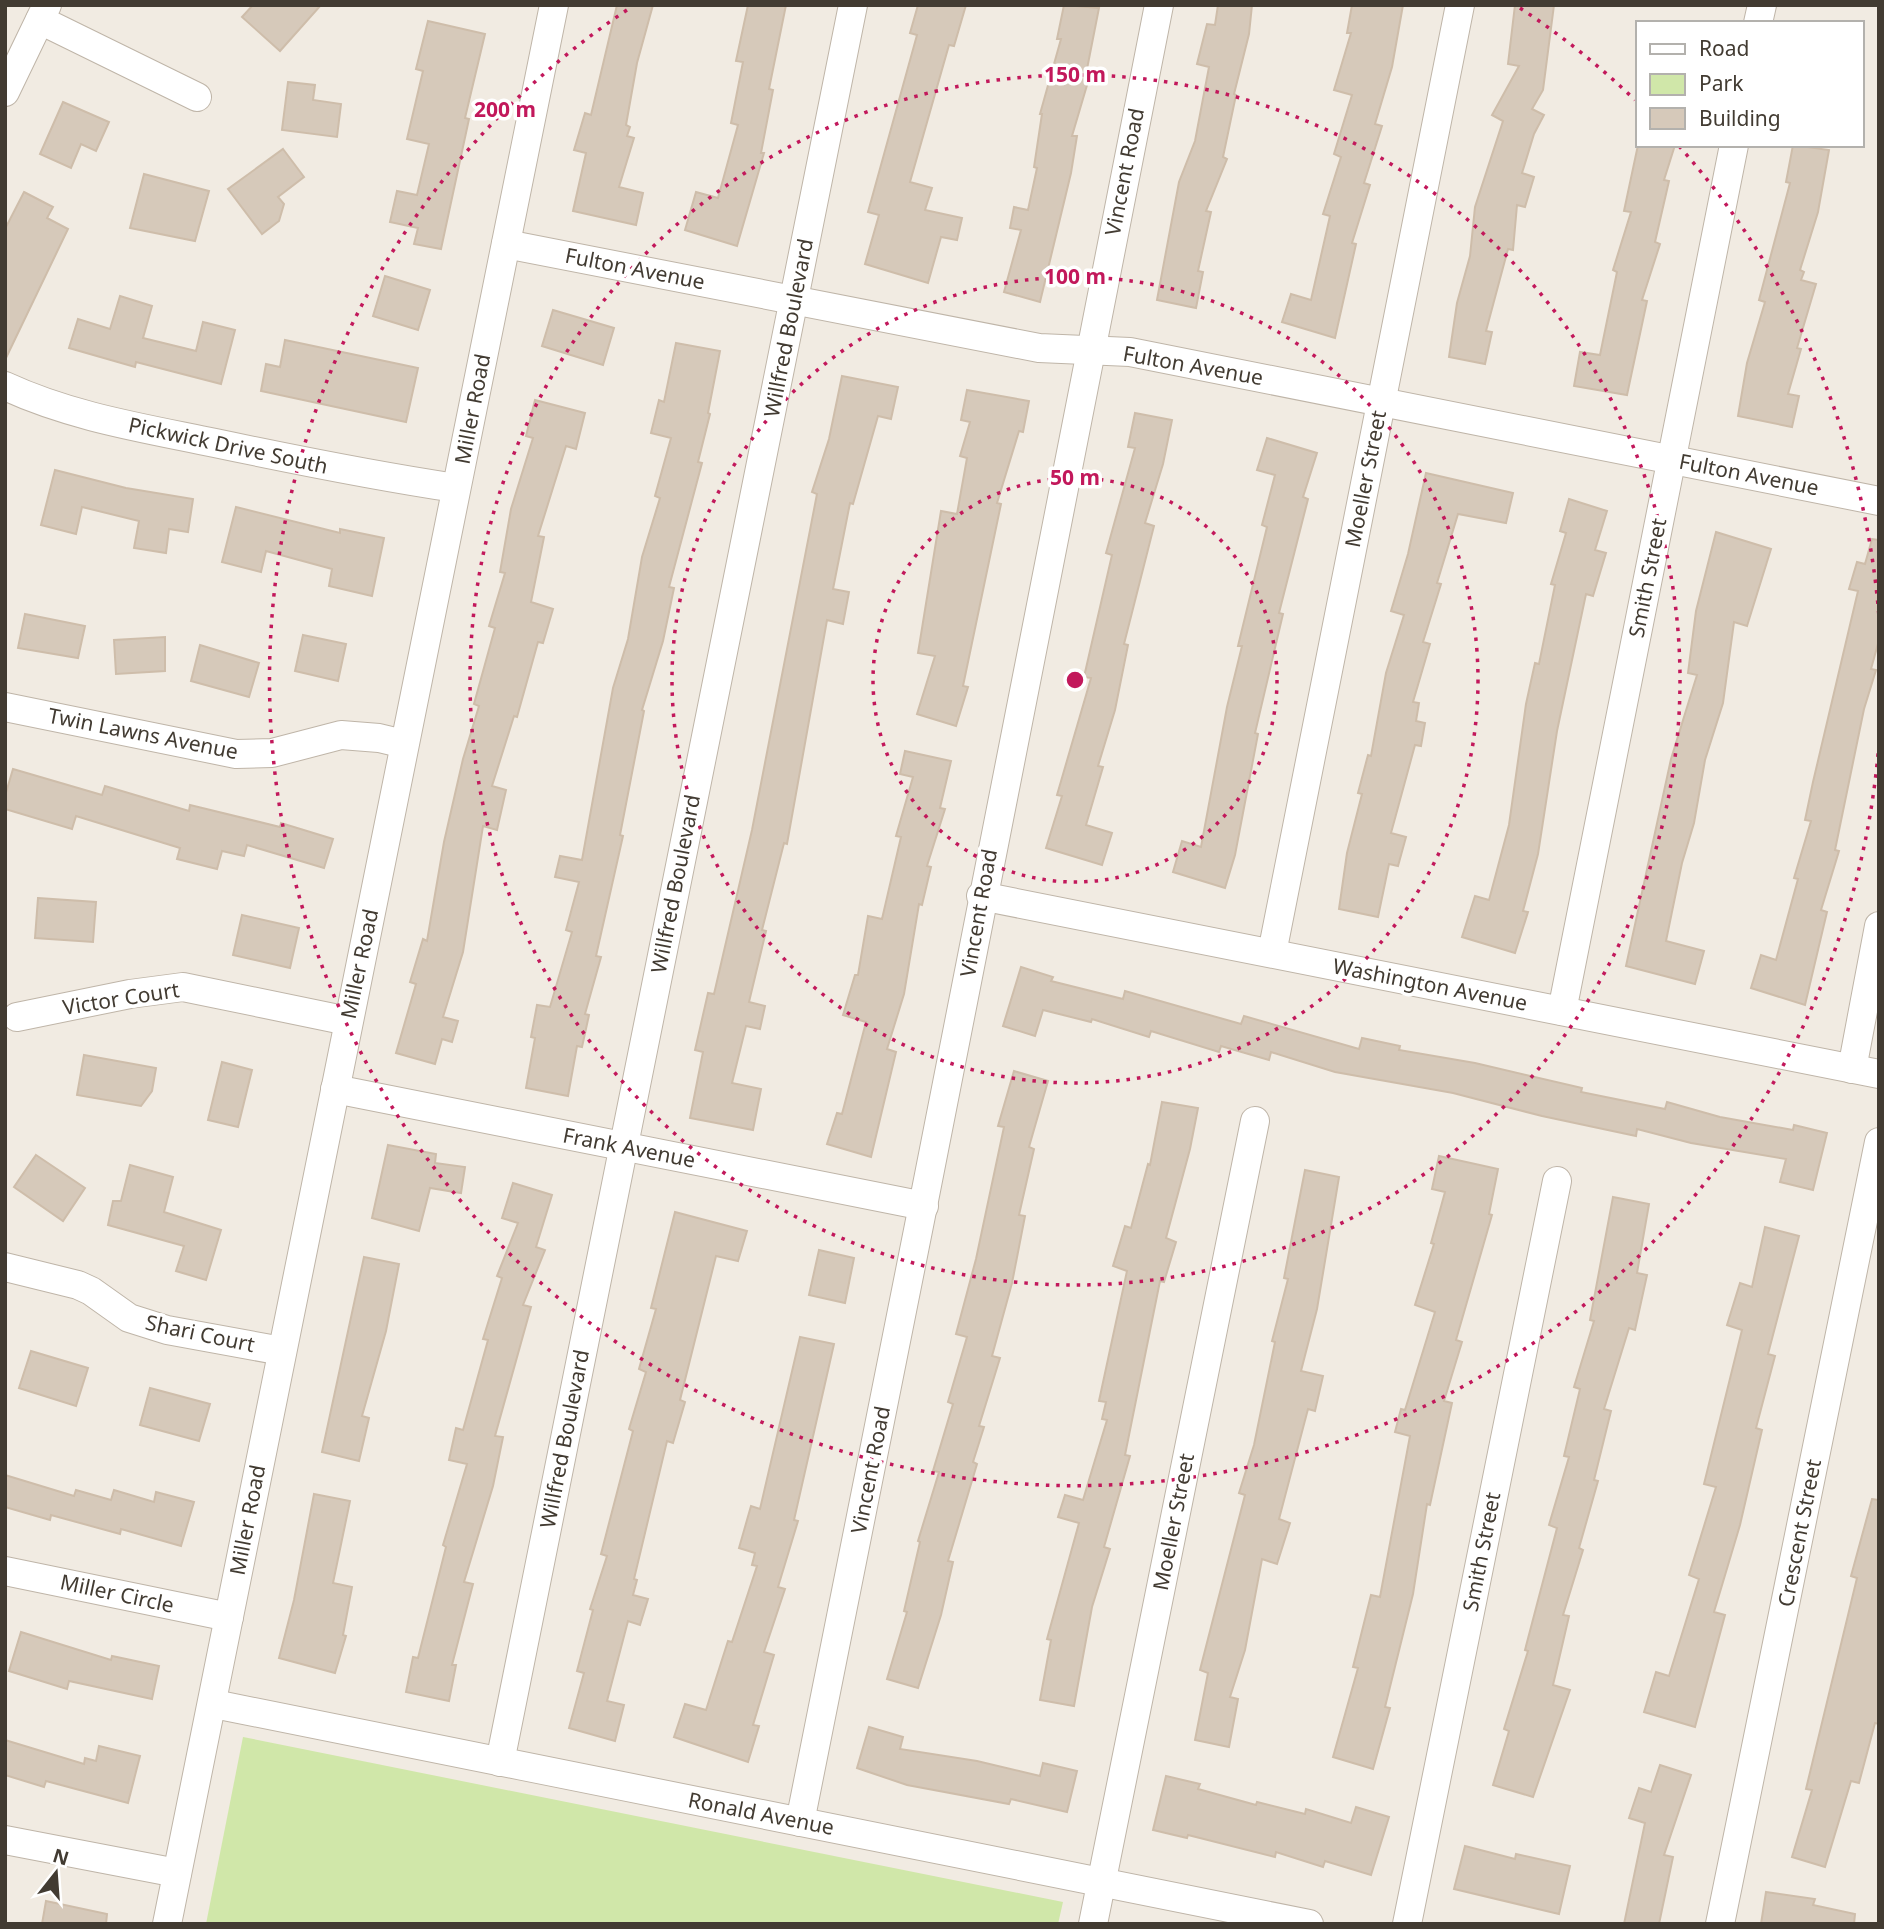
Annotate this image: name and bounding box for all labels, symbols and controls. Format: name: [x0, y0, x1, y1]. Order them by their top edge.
legend: [1636, 21, 1863, 147]
text: Road: [1699, 34, 1749, 62]
text: 150 m: [1044, 60, 1106, 88]
text: Park: [1699, 69, 1744, 97]
text: 200 m: [474, 95, 536, 123]
text: Building: [1699, 104, 1781, 132]
street label: Vincent Road: [1098, 106, 1150, 238]
street label: Willfred Boulevard: [757, 236, 819, 419]
street label: Fulton Avenue: [563, 241, 707, 295]
text: 100 m: [1044, 262, 1106, 290]
street label: Fulton Avenue: [1121, 339, 1265, 391]
street label: Miller Road: [448, 351, 496, 466]
street label: Moeller Street: [1338, 407, 1392, 550]
street label: Pickwick Drive South: [126, 410, 331, 480]
street label: Fulton Avenue: [1677, 447, 1821, 501]
text: 50 m: [1050, 463, 1100, 491]
street label: Smith Street: [1622, 515, 1672, 640]
centre of rings: [1063, 668, 1087, 692]
street label: Twin Lawns Avenue: [46, 701, 241, 765]
street label: Willfred Boulevard: [644, 792, 706, 975]
street label: Vincent Road: [953, 847, 1003, 979]
street label: Miller Road: [334, 906, 384, 1021]
street label: Washington Avenue: [1330, 951, 1530, 1017]
street label: Victor Court: [61, 975, 182, 1021]
street label: Frank Avenue: [561, 1120, 698, 1174]
street label: Shari Court: [143, 1308, 258, 1358]
street label: Willfred Boulevard: [533, 1347, 595, 1530]
street label: Vincent Road: [844, 1404, 896, 1536]
street label: Moeller Street: [1146, 1450, 1200, 1593]
street label: Crescent Street: [1771, 1456, 1827, 1609]
street label: Miller Road: [223, 1462, 271, 1577]
street label: Smith Street: [1456, 1489, 1506, 1614]
street label: Miller Circle: [58, 1567, 177, 1619]
street label: Ronald Avenue: [686, 1785, 837, 1841]
north arrow: [21, 1838, 91, 1908]
text: N: [50, 1842, 72, 1871]

